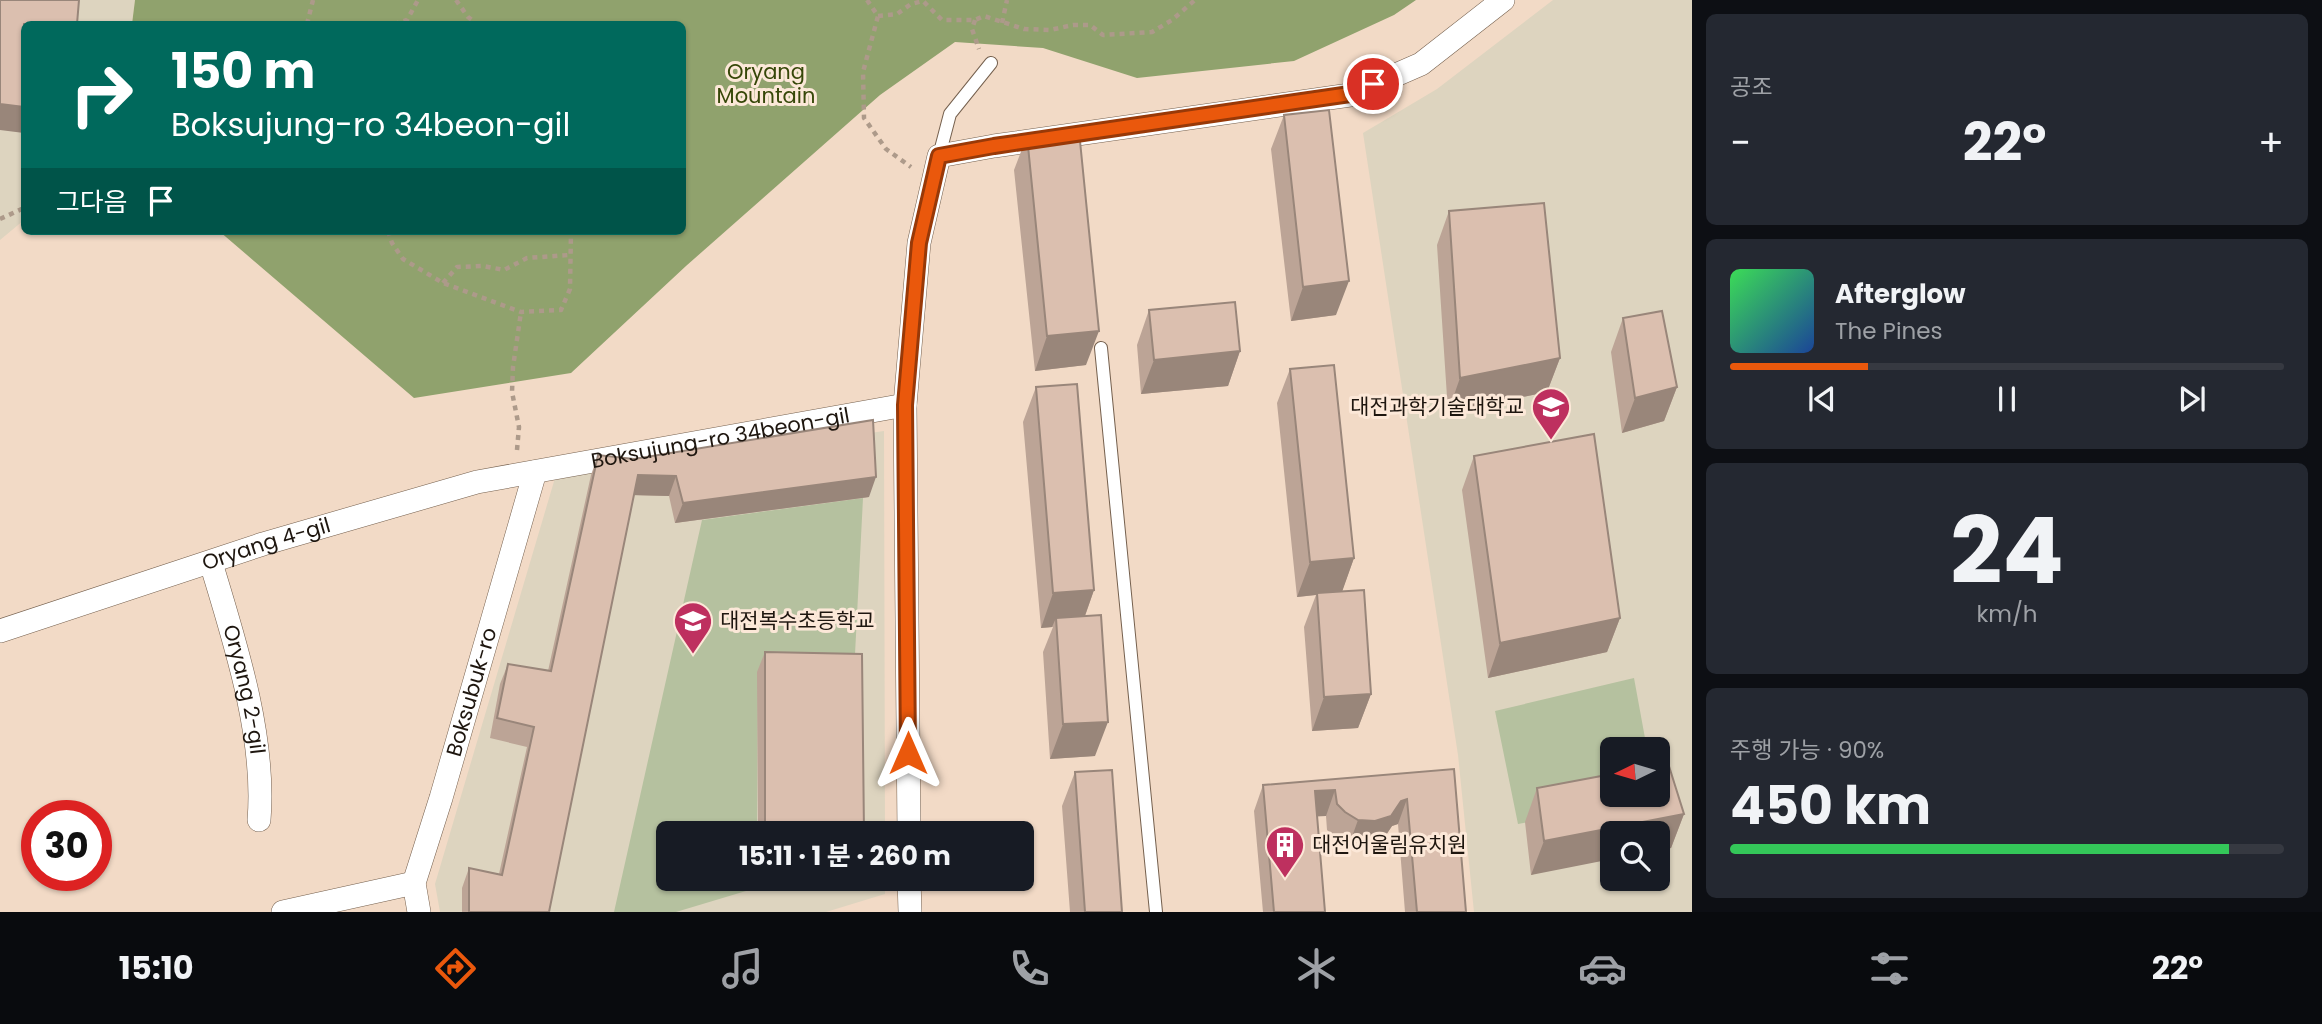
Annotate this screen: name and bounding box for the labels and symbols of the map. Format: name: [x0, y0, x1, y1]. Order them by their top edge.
pin: [1343, 54, 1403, 114]
park label: Oryang Mountain: [717, 57, 815, 110]
school or university icon: 대전과학기술대학교: [1530, 386, 1572, 441]
place label: 대전과학기술대학교: [1350, 392, 1524, 421]
street label: Boksujung-ro 34beon-gil: [589, 400, 852, 475]
street label: Oryang 4-gil: [198, 510, 334, 577]
school or university icon: 대전복수초등학교: [672, 600, 714, 655]
place label: 대전복수초등학교: [720, 606, 875, 635]
street label: Oryang 2-gil: [216, 621, 272, 756]
street label: Boksubuk-ro: [439, 624, 503, 760]
position arrow: [871, 716, 945, 790]
north arrow: [1600, 737, 1670, 807]
speed limit sign: 30: [21, 800, 112, 891]
building icon: 대전어울림유치원: [1264, 824, 1306, 879]
place label: 대전어울림유치원: [1312, 830, 1467, 859]

